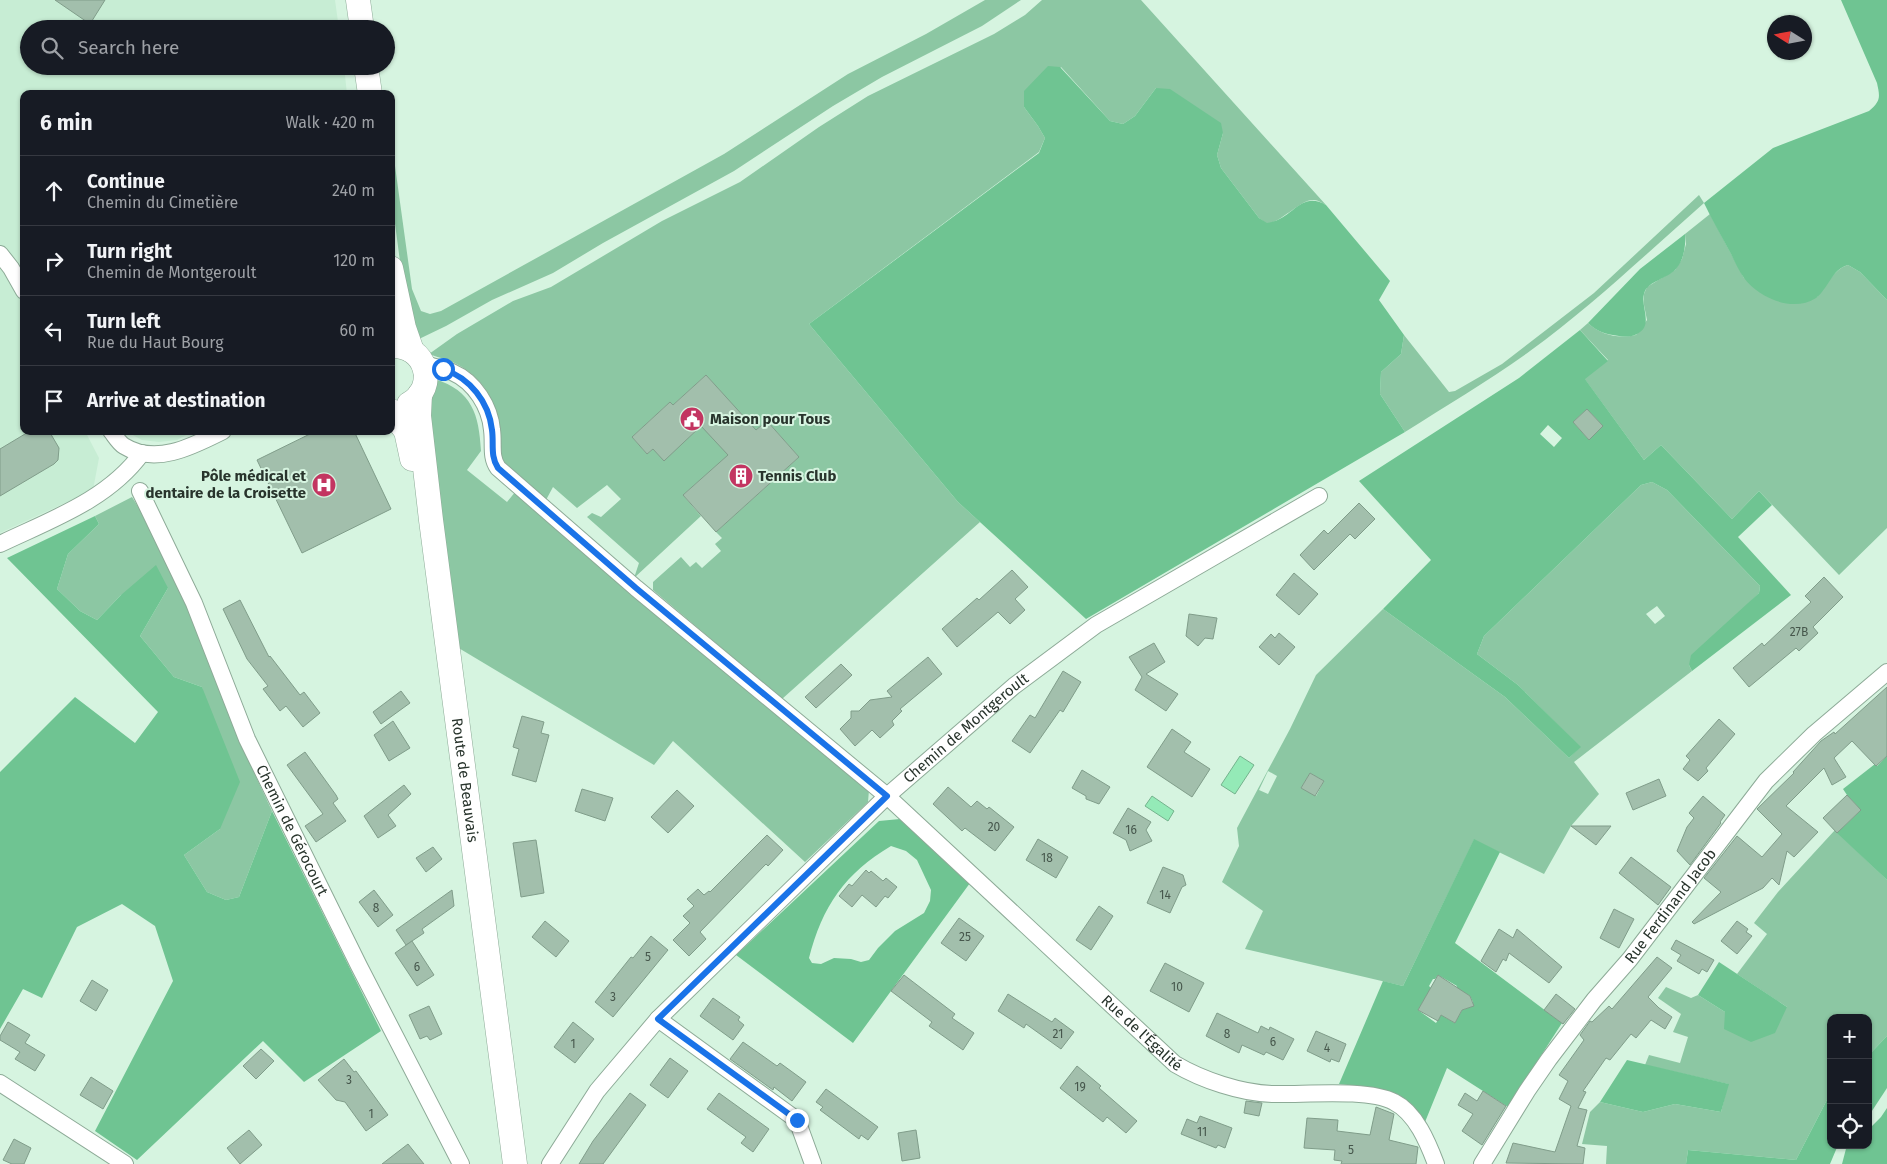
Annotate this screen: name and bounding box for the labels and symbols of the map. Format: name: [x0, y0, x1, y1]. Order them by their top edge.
north arrow: [1767, 15, 1812, 60]
route start: [432, 358, 455, 381]
public building icon: Maison pour Tous: [679, 406, 705, 432]
place label: Maison pour Tous: [710, 410, 830, 428]
building icon: Tennis Club: [728, 463, 754, 489]
place label: Pôle médical et dentaire de la Croisette: [145, 467, 306, 502]
place label: Tennis Club: [758, 467, 836, 485]
hospital icon: Pôle médical et dentaire de la Croisette: [311, 472, 337, 498]
house number: 27B: [1790, 625, 1808, 639]
street label: Chemin de Montgeroult: [900, 669, 1032, 787]
street label: Route de Beauvais: [448, 717, 482, 843]
street label: Chemin de Gérocourt: [252, 762, 332, 899]
house number: 20: [988, 820, 1001, 834]
house number: 16: [1125, 823, 1137, 837]
street label: Rue Ferdinand Jacob: [1621, 845, 1720, 967]
house number: 18: [1041, 851, 1053, 865]
house number: 14: [1159, 888, 1171, 902]
house number: 8: [373, 901, 380, 915]
house number: 25: [959, 930, 971, 944]
house number: 5: [645, 950, 651, 964]
house number: 6: [414, 960, 420, 974]
house number: 10: [1171, 980, 1183, 994]
house number: 3: [610, 990, 616, 1004]
street label: Rue de l'Égalité: [1098, 991, 1185, 1075]
house number: 21: [1053, 1027, 1063, 1041]
house number: 8: [1224, 1027, 1231, 1041]
house number: 6: [1270, 1035, 1276, 1049]
house number: 1: [570, 1037, 576, 1051]
house number: 4: [1324, 1041, 1331, 1055]
house number: 3: [346, 1073, 352, 1087]
house number: 19: [1074, 1080, 1086, 1094]
house number: 1: [368, 1107, 374, 1121]
route end: [786, 1109, 809, 1132]
house number: 11: [1197, 1125, 1207, 1139]
house number: 5: [1348, 1143, 1354, 1157]

